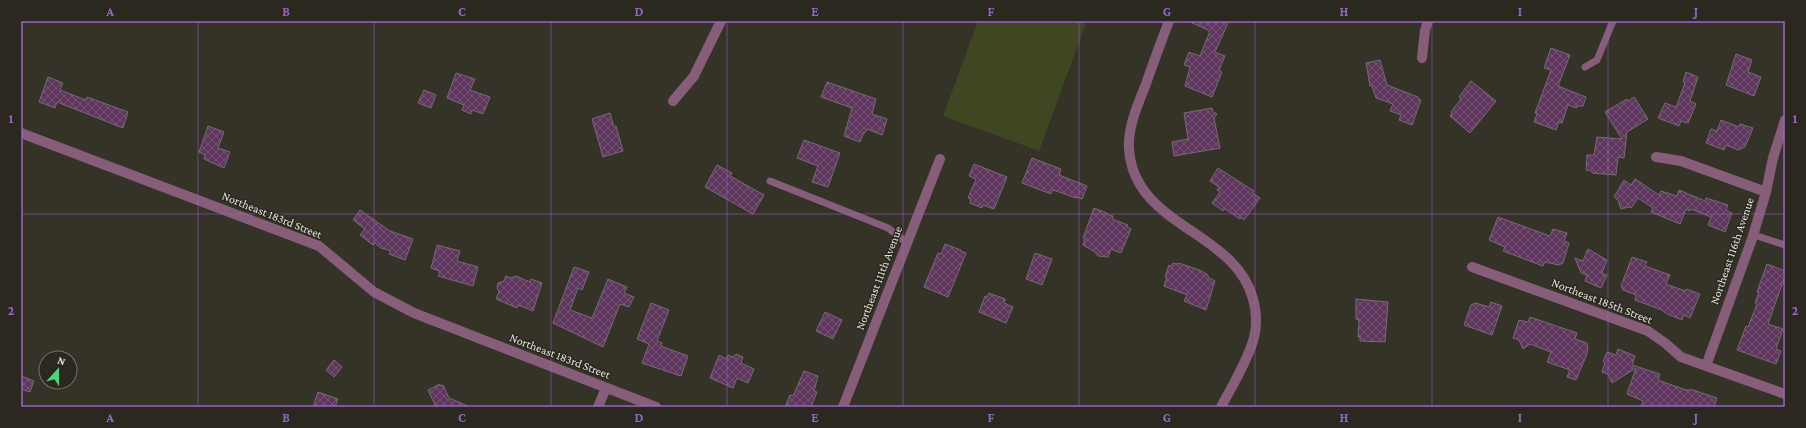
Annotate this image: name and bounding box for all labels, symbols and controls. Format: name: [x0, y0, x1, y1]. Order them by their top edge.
text: A: [105, 4, 114, 19]
text: B: [282, 4, 290, 19]
text: C: [458, 4, 466, 19]
text: D: [635, 4, 644, 19]
text: E: [811, 4, 819, 19]
text: F: [988, 4, 995, 19]
text: G: [1163, 4, 1171, 19]
text: H: [1340, 4, 1349, 19]
text: I: [1518, 4, 1522, 19]
text: J: [1692, 4, 1698, 19]
text: 1: [9, 111, 14, 126]
text: 1: [1793, 111, 1798, 126]
street label: Northeast 183rd Street: [220, 189, 325, 242]
street label: Northeast 116th Avenue: [1707, 196, 1757, 306]
street label: Northeast 111th Avenue: [853, 224, 905, 332]
street label: Northeast 185th Street: [1550, 275, 1655, 327]
text: 2: [8, 303, 15, 318]
text: 2: [1792, 303, 1799, 318]
street label: Northeast 183rd Street: [508, 330, 613, 382]
north arrow: [38, 350, 78, 390]
text: N: [56, 354, 68, 368]
text: A: [105, 410, 114, 425]
text: B: [282, 410, 290, 425]
text: C: [458, 410, 466, 425]
text: D: [635, 410, 644, 425]
text: E: [811, 410, 819, 425]
text: F: [988, 410, 995, 425]
text: G: [1163, 410, 1171, 425]
text: H: [1340, 410, 1349, 425]
text: I: [1518, 410, 1522, 425]
text: J: [1692, 410, 1698, 425]

